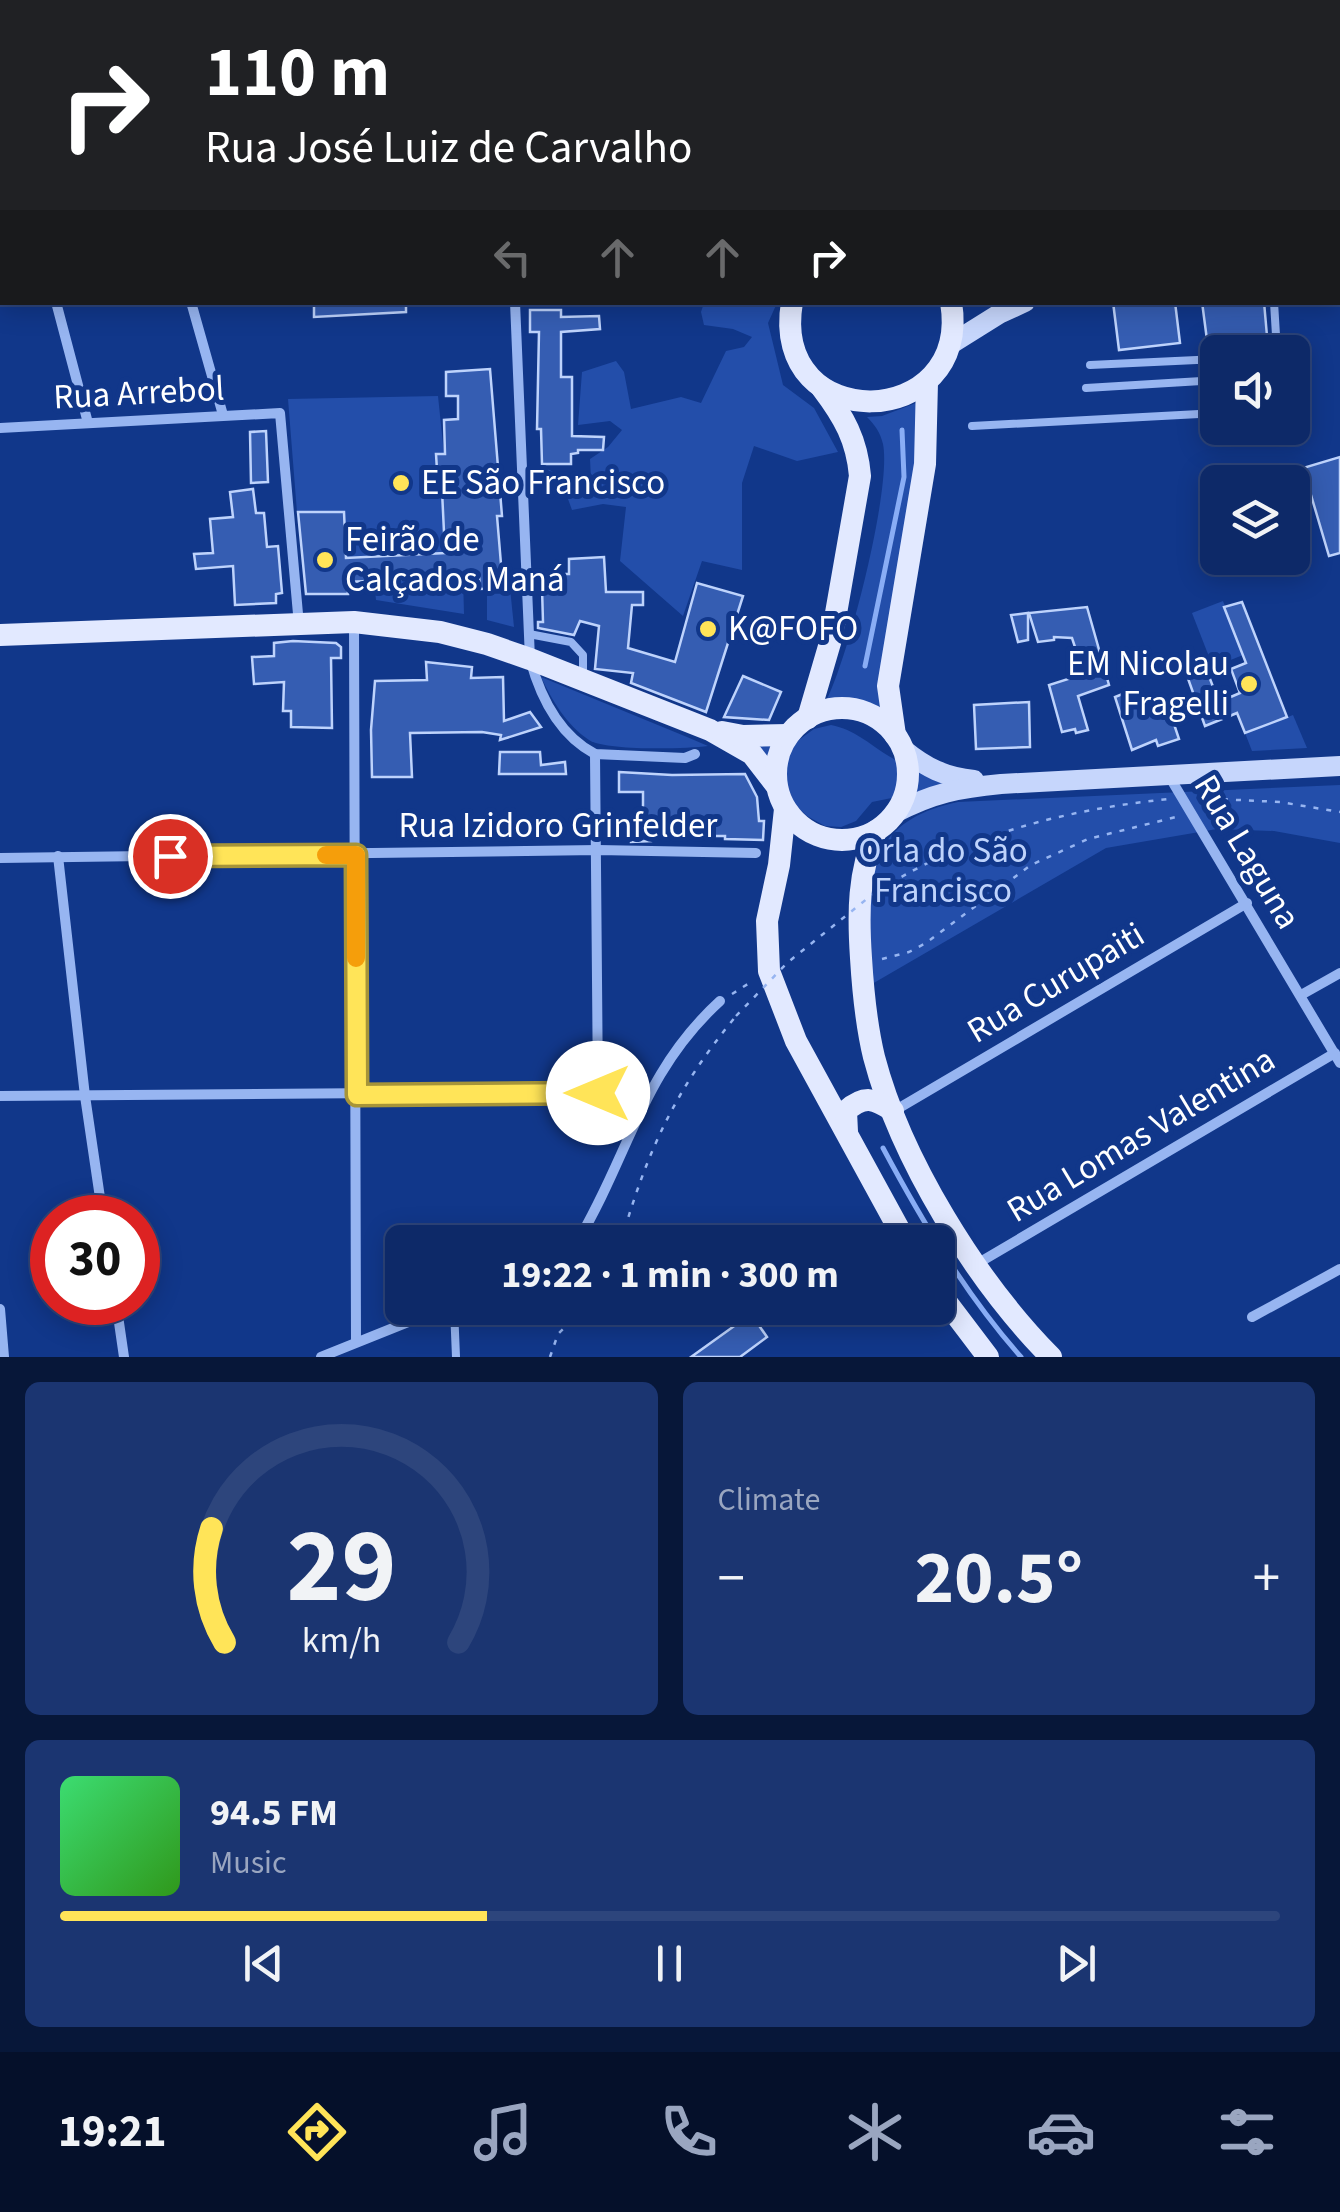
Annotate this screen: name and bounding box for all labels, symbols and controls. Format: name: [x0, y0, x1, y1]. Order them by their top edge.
text: 110 m: [205, 23, 390, 123]
icon: right: [40, 40, 170, 170]
text: Rua José Luiz de Carvalho: [205, 116, 692, 180]
icon: left: [485, 230, 540, 285]
icon: ahead: [590, 230, 645, 285]
icon: ahead: [695, 230, 750, 285]
icon: right: [800, 230, 855, 285]
map controls: [1200, 335, 1310, 575]
button: sound: [1200, 335, 1310, 445]
street label: Rua Arrebol: [52, 364, 226, 422]
place label: EE São Francisco: [421, 458, 665, 508]
button: layers: [1200, 465, 1310, 575]
marker: EE São Francisco: [390, 472, 412, 494]
place label: Feirão de Calçados Maná: [345, 515, 565, 605]
marker: Feirão de Calçados Maná: [314, 549, 336, 571]
place label: K@FOFO: [728, 604, 858, 654]
marker: K@FOFO: [697, 618, 719, 640]
place label: EM Nicolau Fragelli: [1067, 639, 1229, 729]
marker: EM Nicolau Fragelli: [1238, 673, 1260, 695]
street label: Rua Laguna: [1181, 766, 1313, 938]
street label: Rua Izidoro Grinfelder: [398, 801, 718, 851]
pin: [128, 814, 213, 899]
park label: Orla do São Francisco: [858, 826, 1028, 916]
icon: arrive: [143, 829, 198, 884]
street label: Rua Curupaiti: [958, 910, 1154, 1056]
street label: Rua Lomas Valentina: [997, 1035, 1285, 1235]
position arrow: [546, 1041, 650, 1145]
speed limit sign: 30: [30, 1195, 160, 1325]
text: 19:22 · 1 min · 300 m: [501, 1248, 839, 1302]
text: Climate: [718, 1477, 820, 1523]
text: 29: [286, 1494, 396, 1642]
text: 20.5°: [914, 1525, 1083, 1632]
text: −: [718, 1540, 745, 1618]
text: +: [1253, 1540, 1280, 1618]
text: km/h: [302, 1615, 381, 1666]
text: 94.5 FM: [210, 1786, 338, 1840]
text: Music: [210, 1840, 287, 1886]
icon: previous: [236, 1936, 291, 1991]
icon: pause: [642, 1936, 697, 1991]
icon: next: [1049, 1936, 1104, 1991]
icon: directions: [282, 2097, 352, 2167]
icon: music: [468, 2097, 538, 2167]
icon: phone: [654, 2097, 724, 2167]
icon: climate: [840, 2097, 910, 2167]
icon: car: [1026, 2097, 1096, 2167]
icon: filters: [1212, 2097, 1282, 2167]
text: 19:21: [58, 2100, 167, 2164]

